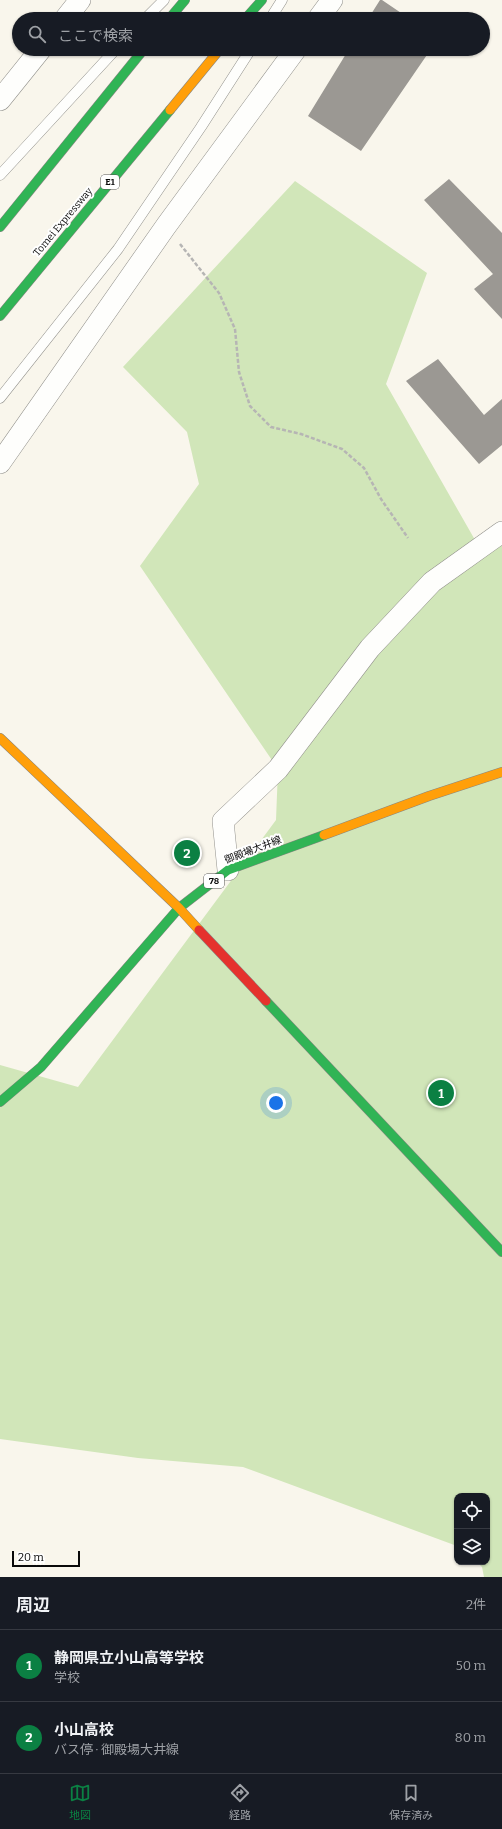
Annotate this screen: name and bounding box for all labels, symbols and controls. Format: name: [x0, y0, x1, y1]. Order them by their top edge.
search box: [12, 12, 490, 56]
icon: search: [26, 23, 48, 45]
text: ここで検索: [58, 27, 133, 45]
road number: E1: [101, 175, 119, 189]
street label: Tomei Expressway: [31, 185, 96, 259]
street label: 御殿場大井線: [223, 834, 283, 866]
pin: 2: [174, 838, 200, 868]
road number: 78: [204, 874, 224, 888]
pin: 1: [428, 1078, 454, 1108]
your location: [266, 1093, 286, 1113]
map controls: [454, 1493, 490, 1565]
button: locate: [454, 1493, 490, 1529]
button: layers: [454, 1529, 490, 1565]
scale bar: [12, 1549, 80, 1568]
text: 20 m: [18, 1551, 44, 1564]
text: 周辺: [16, 1595, 50, 1616]
text: 2件: [466, 1597, 486, 1612]
text: 静岡県立小山高等学校: [54, 1649, 204, 1667]
text: 1: [26, 1658, 32, 1673]
text: 50 m: [456, 1658, 486, 1673]
text: 学校: [54, 1670, 80, 1685]
text: 小山高校: [54, 1721, 114, 1739]
text: 2: [25, 1730, 33, 1745]
text: 80 m: [455, 1730, 486, 1745]
text: バス停 · 御殿場大井線: [54, 1742, 179, 1757]
tab: 地図: [69, 1782, 91, 1822]
tab: 経路: [229, 1782, 251, 1822]
tab: 保存済み: [389, 1782, 433, 1822]

